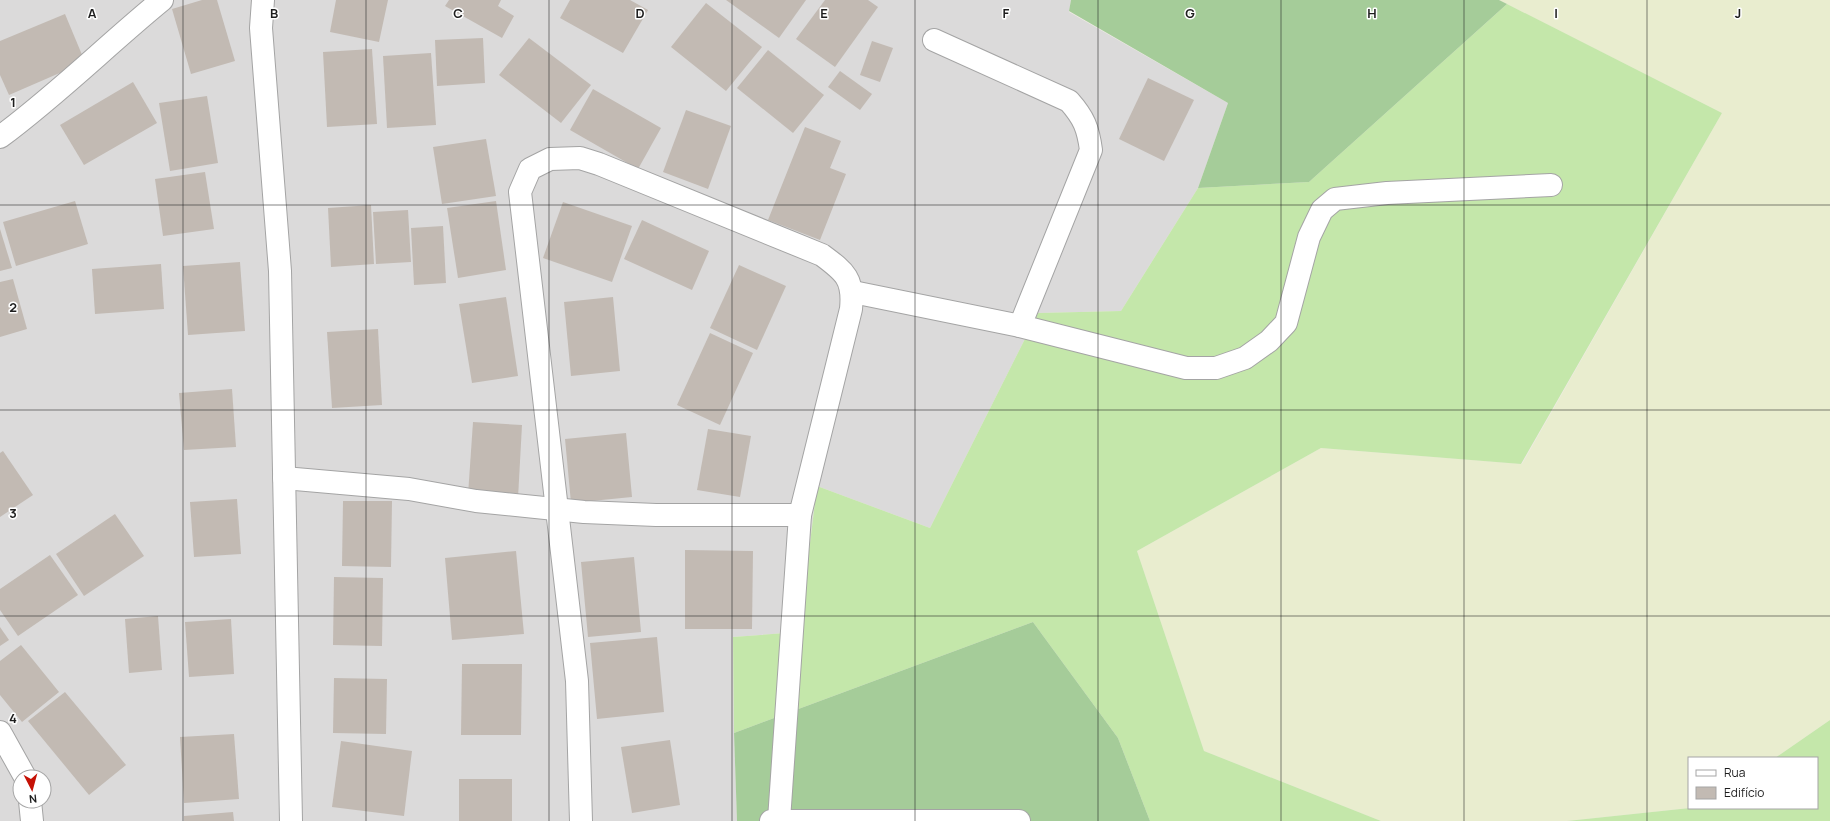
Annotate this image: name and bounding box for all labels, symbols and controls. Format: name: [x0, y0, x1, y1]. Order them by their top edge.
text: A: [88, 4, 97, 22]
text: B: [270, 4, 278, 22]
text: C: [453, 4, 463, 22]
text: D: [635, 4, 645, 22]
text: E: [820, 4, 828, 22]
text: F: [1003, 4, 1010, 22]
text: G: [1185, 4, 1195, 22]
text: H: [1367, 4, 1377, 22]
text: I: [1554, 4, 1558, 22]
text: J: [1735, 4, 1741, 22]
text: 1: [10, 93, 16, 111]
text: 2: [9, 298, 17, 316]
text: 3: [9, 504, 17, 522]
text: 4: [9, 709, 17, 727]
legend: [1688, 757, 1818, 809]
text: Rua: [1724, 764, 1745, 781]
north arrow: [12, 769, 52, 809]
text: Edifício: [1724, 784, 1764, 801]
text: N: [28, 792, 38, 807]

